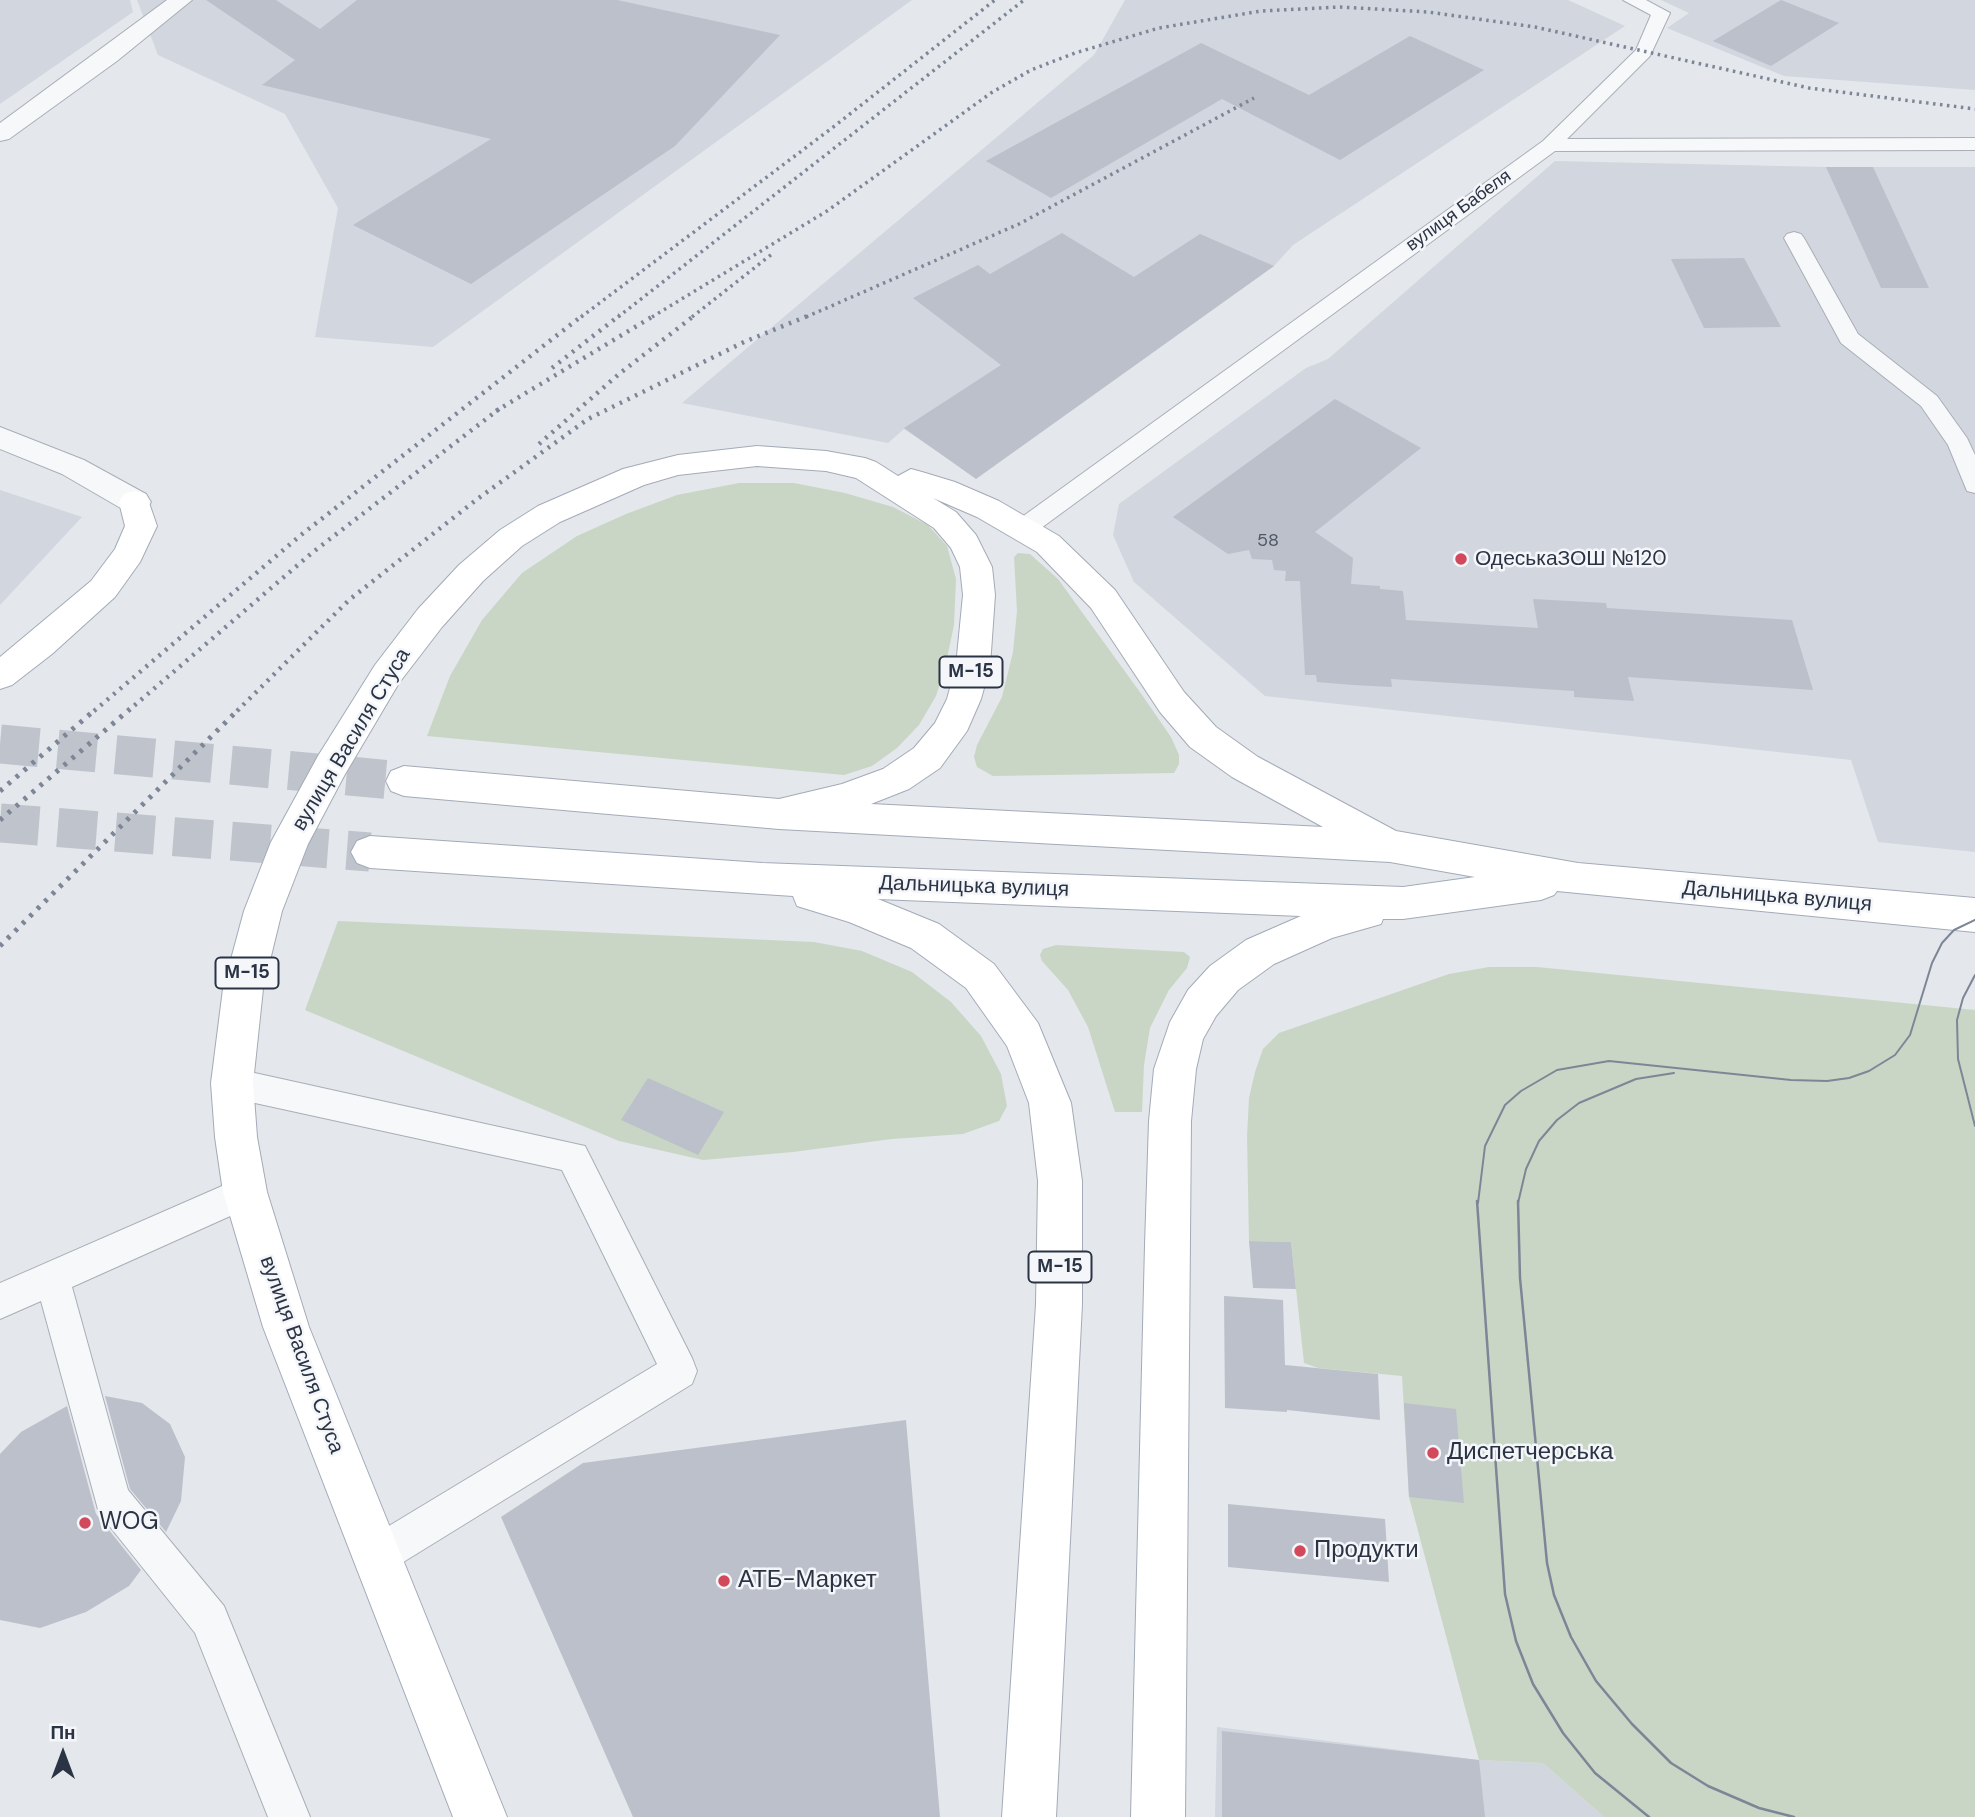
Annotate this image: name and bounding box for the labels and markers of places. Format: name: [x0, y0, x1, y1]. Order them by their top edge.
place label: ОдеськаЗОШ №120: [1475, 546, 1667, 572]
marker: ОдеськаЗОШ №120: [1453, 551, 1469, 567]
place label: Диспетчерська: [1447, 1439, 1613, 1467]
marker: Диспетчерська: [1425, 1445, 1441, 1461]
place label: WOG: [99, 1509, 158, 1537]
marker: WOG: [77, 1515, 93, 1531]
place label: Продукти: [1314, 1537, 1419, 1565]
marker: Продукти: [1292, 1543, 1308, 1559]
place label: АТБ-Маркет: [738, 1567, 877, 1595]
marker: АТБ-Маркет: [716, 1573, 732, 1589]

